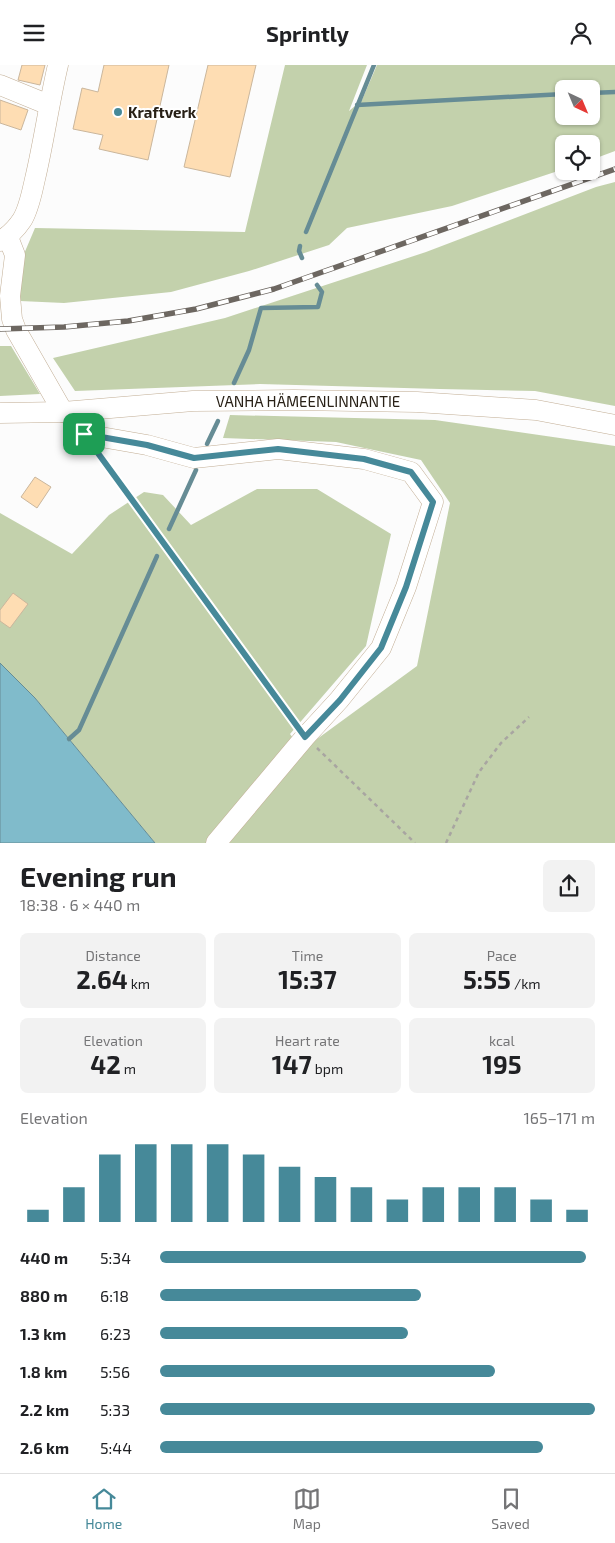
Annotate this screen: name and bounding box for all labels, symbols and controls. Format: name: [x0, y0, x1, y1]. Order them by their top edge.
icon: menu: [20, 19, 48, 47]
icon: person: [567, 19, 595, 47]
text: Sprintly: [266, 20, 349, 46]
north arrow: [555, 80, 600, 125]
map controls: [555, 80, 600, 180]
place label: Kraftverk: [128, 103, 197, 121]
marker: Kraftverk: [112, 106, 124, 118]
button: locate: [555, 135, 600, 180]
street label: VANHA HÄMEENLINNANTIE: [216, 392, 400, 410]
pin: [63, 413, 105, 455]
icon: arrive: [70, 420, 98, 448]
text: Evening run: [20, 859, 177, 893]
button: share: [543, 860, 595, 912]
text: 18:38 · 6 × 440 m: [20, 895, 140, 914]
text: Distance: [86, 947, 141, 964]
text: Time: [292, 947, 323, 964]
text: Pace: [487, 947, 517, 964]
text: 2.64: [76, 964, 128, 994]
text: 15:37: [278, 964, 337, 994]
text: 5:55: [463, 964, 511, 994]
text: km: [128, 975, 150, 992]
text: /km: [511, 975, 541, 992]
text: Elevation: [83, 1032, 143, 1049]
text: Heart rate: [275, 1032, 340, 1049]
text: kcal: [489, 1032, 515, 1049]
text: 42: [90, 1049, 121, 1079]
text: 147: [272, 1049, 312, 1079]
text: 195: [482, 1049, 522, 1079]
text: m: [121, 1060, 136, 1077]
text: bpm: [312, 1060, 343, 1077]
text: Elevation: [20, 1108, 88, 1127]
text: 165–171 m: [523, 1108, 595, 1127]
text: 440 m: [20, 1248, 68, 1267]
text: 5:34: [100, 1248, 131, 1267]
text: 880 m: [20, 1286, 68, 1305]
text: 6:18: [100, 1286, 129, 1305]
text: 1.3 km: [20, 1324, 66, 1343]
text: 6:23: [100, 1324, 131, 1343]
text: 1.8 km: [20, 1362, 67, 1381]
text: 5:56: [100, 1362, 130, 1381]
text: 2.2 km: [20, 1400, 69, 1419]
text: 5:33: [100, 1400, 130, 1419]
text: 2.6 km: [20, 1438, 69, 1457]
text: 5:44: [100, 1438, 132, 1457]
tab: Home: [85, 1485, 122, 1532]
tab: Map: [293, 1485, 321, 1532]
tab: Saved: [491, 1485, 530, 1532]

